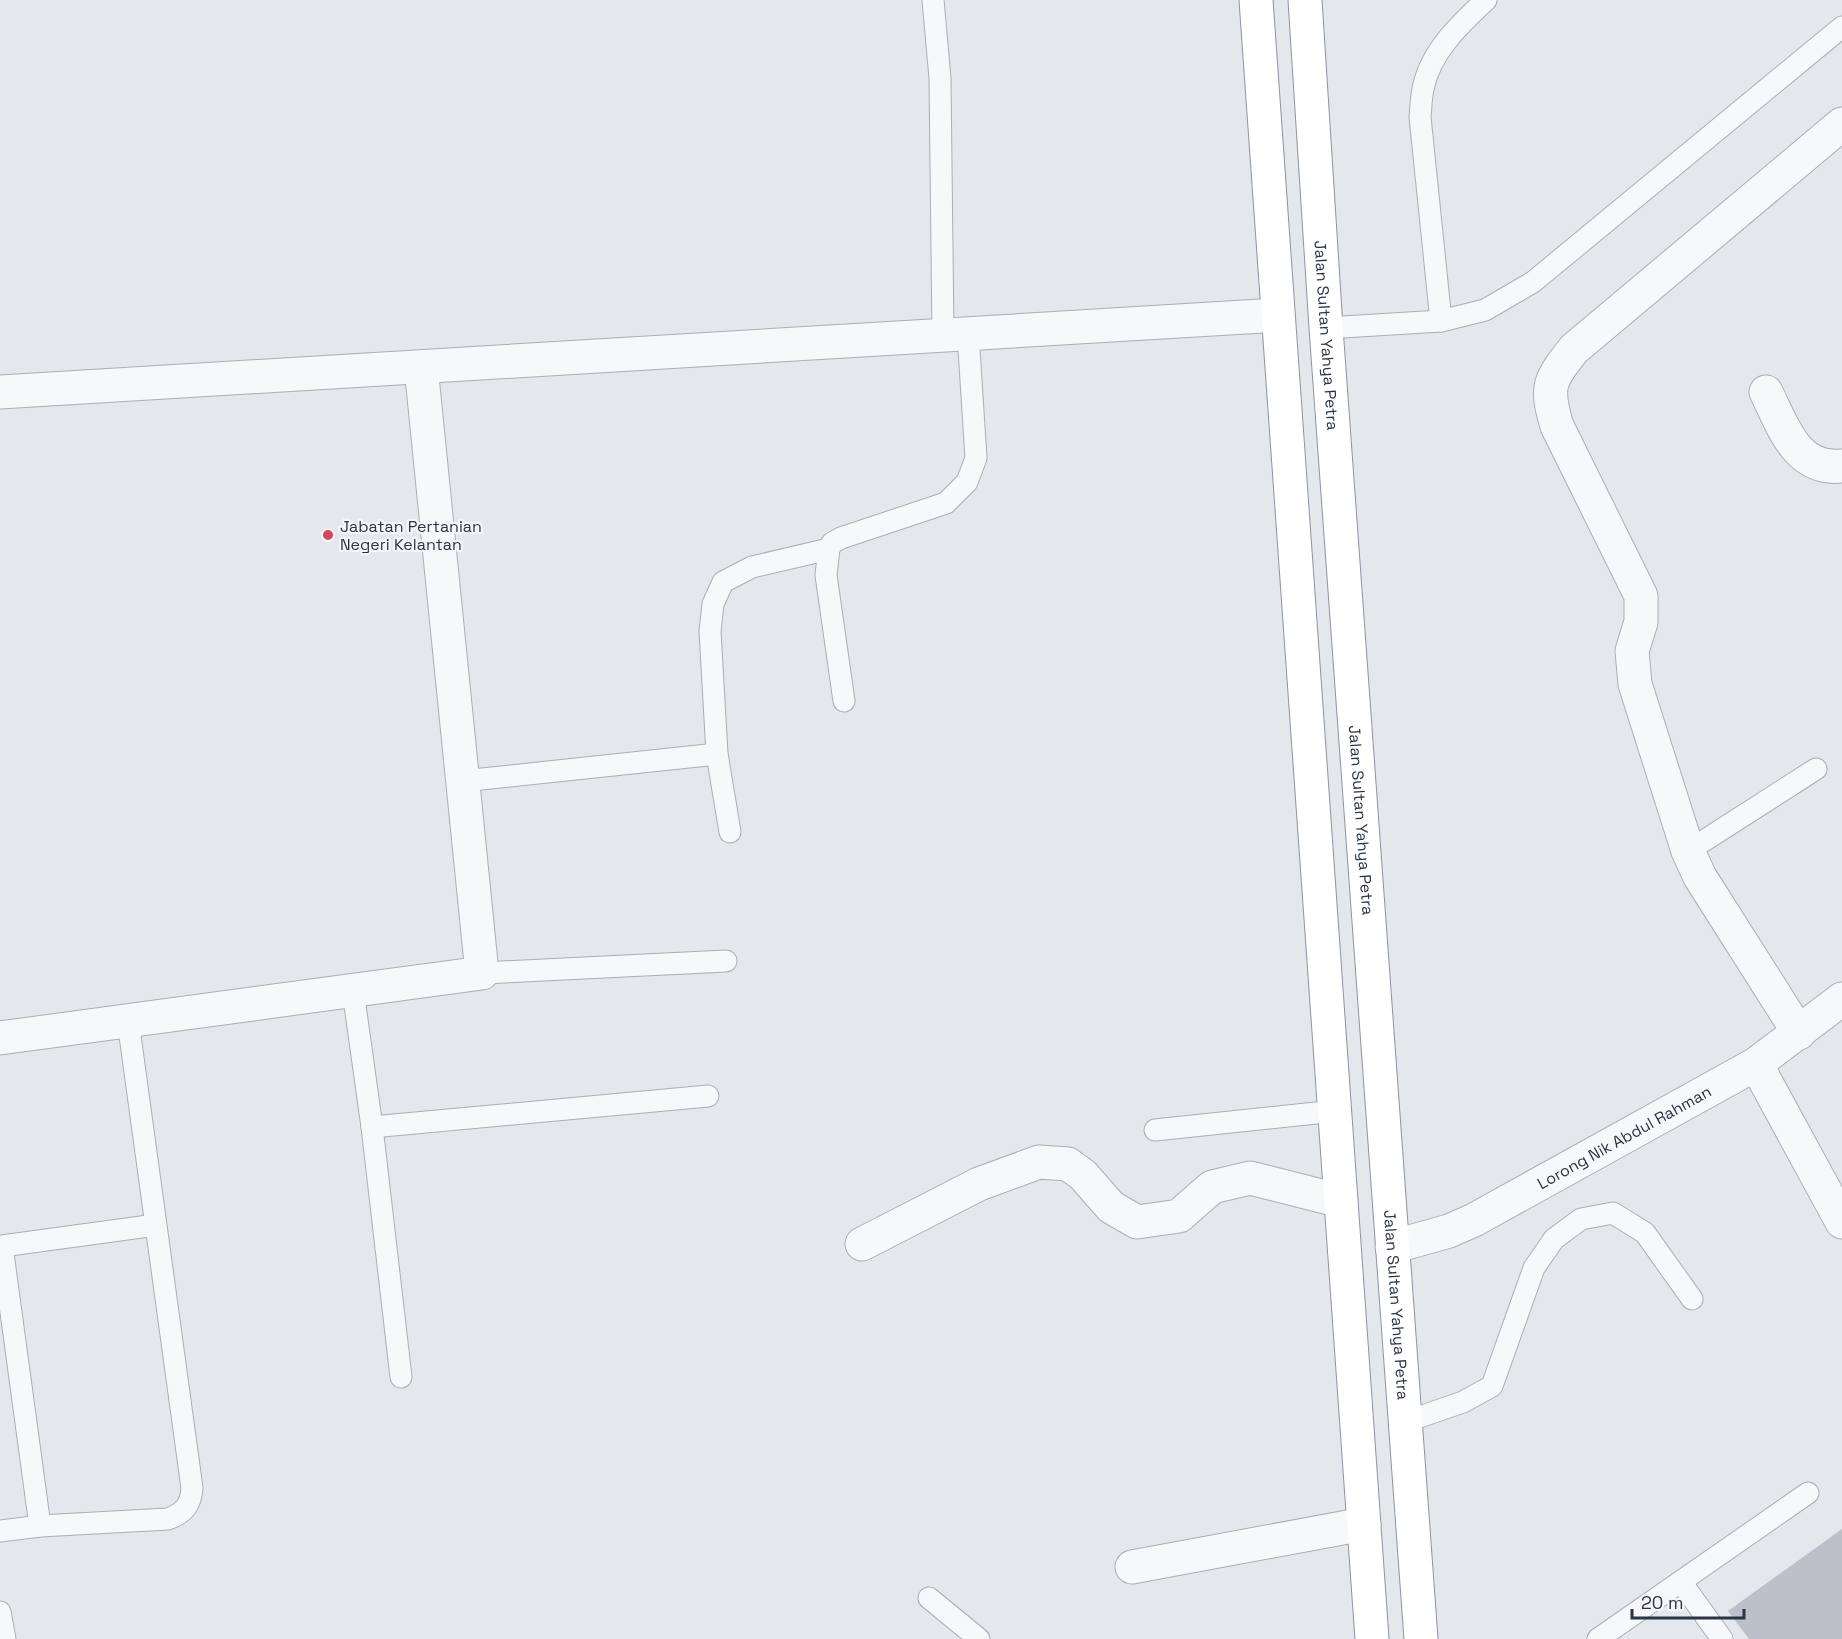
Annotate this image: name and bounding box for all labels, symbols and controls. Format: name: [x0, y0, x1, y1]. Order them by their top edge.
street label: Jalan Sultan Yahya Petra: [1309, 240, 1343, 431]
place label: Jabatan Pertanian Negeri Kelantan: [340, 516, 482, 555]
marker: Jabatan Pertanian Negeri Kelantan: [321, 528, 335, 542]
street label: Jalan Sultan Yahya Petra: [1344, 724, 1379, 916]
street label: Lorong Nik Abdul Rahman: [1533, 1081, 1715, 1194]
street label: Jalan Sultan Yahya Petra: [1379, 1209, 1414, 1401]
scale bar: [1632, 1582, 1744, 1620]
text: 20 m: [1641, 1591, 1684, 1614]

